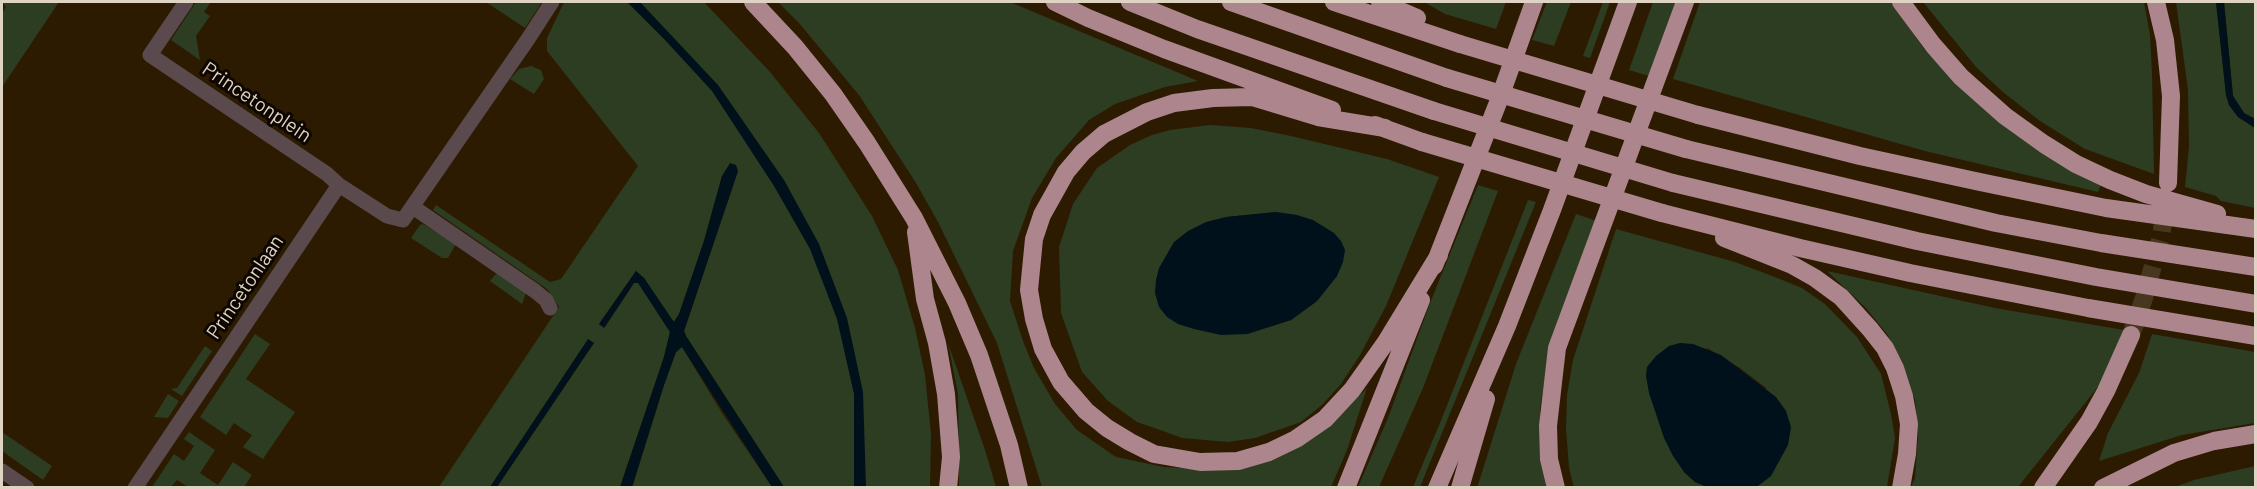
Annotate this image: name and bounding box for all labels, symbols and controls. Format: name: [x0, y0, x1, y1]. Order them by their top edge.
street label: Princetonplein: [198, 57, 316, 147]
street label: Princetonlaan: [201, 230, 289, 344]

